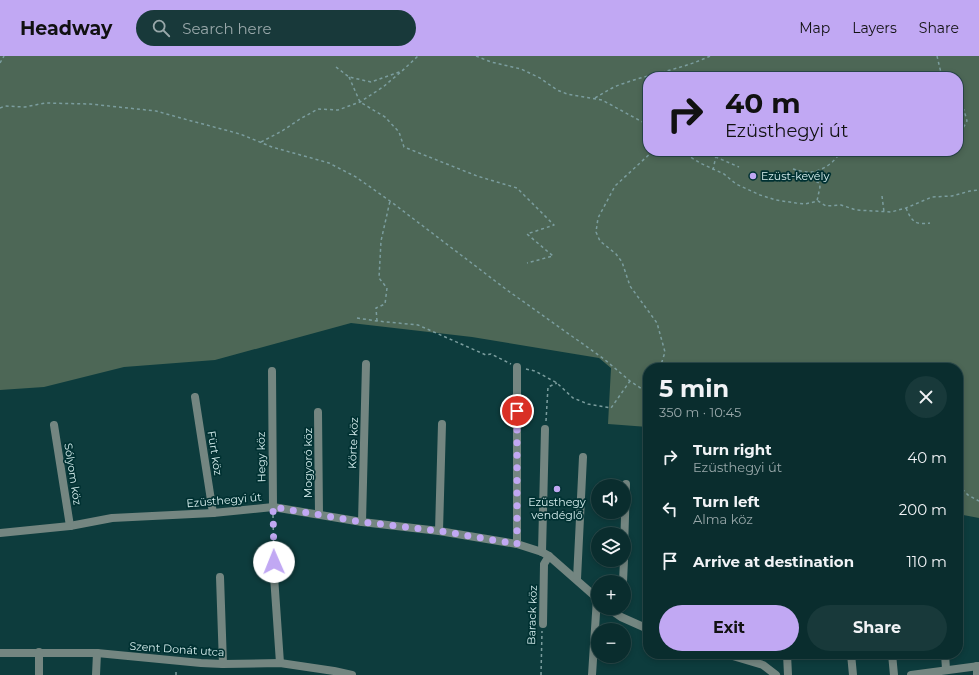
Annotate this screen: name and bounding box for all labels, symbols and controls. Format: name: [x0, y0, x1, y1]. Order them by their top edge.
search box: [136, 10, 416, 46]
text: Headway: [20, 17, 112, 40]
icon: search: [150, 17, 172, 39]
text: Search here: [182, 19, 272, 38]
text: Map: [799, 19, 830, 37]
text: Layers: [852, 19, 897, 37]
text: Share: [919, 19, 959, 37]
text: 40 m: [725, 86, 801, 120]
icon: right: [659, 88, 711, 140]
text: Ezüsthegyi út: [725, 120, 848, 142]
place label: Ezüst-kevély: [761, 169, 829, 183]
marker: Ezüst-kevély: [748, 171, 758, 181]
text: 5 min: [659, 374, 729, 403]
button: close: [905, 376, 947, 418]
pin: [500, 394, 534, 428]
icon: arrive: [506, 400, 528, 422]
text: 350 m · 10:45: [659, 404, 741, 420]
street label: Körte köz: [345, 417, 361, 469]
street label: Mogyoró köz: [301, 427, 315, 498]
street label: Fürt köz: [205, 430, 225, 477]
street label: Hegy köz: [254, 431, 268, 482]
text: Turn right: [693, 440, 772, 459]
street label: Sólyom köz: [61, 442, 85, 506]
icon: right: [659, 446, 681, 468]
text: 40 m: [907, 448, 947, 467]
text: Ezüsthegyi út: [693, 459, 782, 475]
map controls: [591, 479, 631, 663]
button: sound: [591, 479, 631, 519]
marker: Ezüsthegy vendéglő: [552, 484, 562, 494]
street label: Ezüsthegyi út: [186, 490, 263, 510]
text: Turn left: [693, 492, 760, 511]
place label: Ezüsthegy vendéglő: [528, 495, 586, 522]
icon: left: [659, 498, 681, 520]
text: 200 m: [899, 500, 947, 519]
text: Alma köz: [693, 511, 753, 527]
button: layers: [591, 527, 631, 567]
position arrow: [253, 541, 295, 583]
icon: arrive: [659, 550, 681, 572]
text: Arrive at destination: [693, 552, 854, 571]
text: 110 m: [906, 552, 947, 571]
button: +: [591, 575, 631, 615]
street label: Barack köz: [524, 585, 540, 645]
button: Exit: [659, 605, 799, 651]
button: Share: [807, 605, 947, 651]
button: −: [591, 623, 631, 663]
street label: Szent Donát utca: [129, 639, 225, 659]

